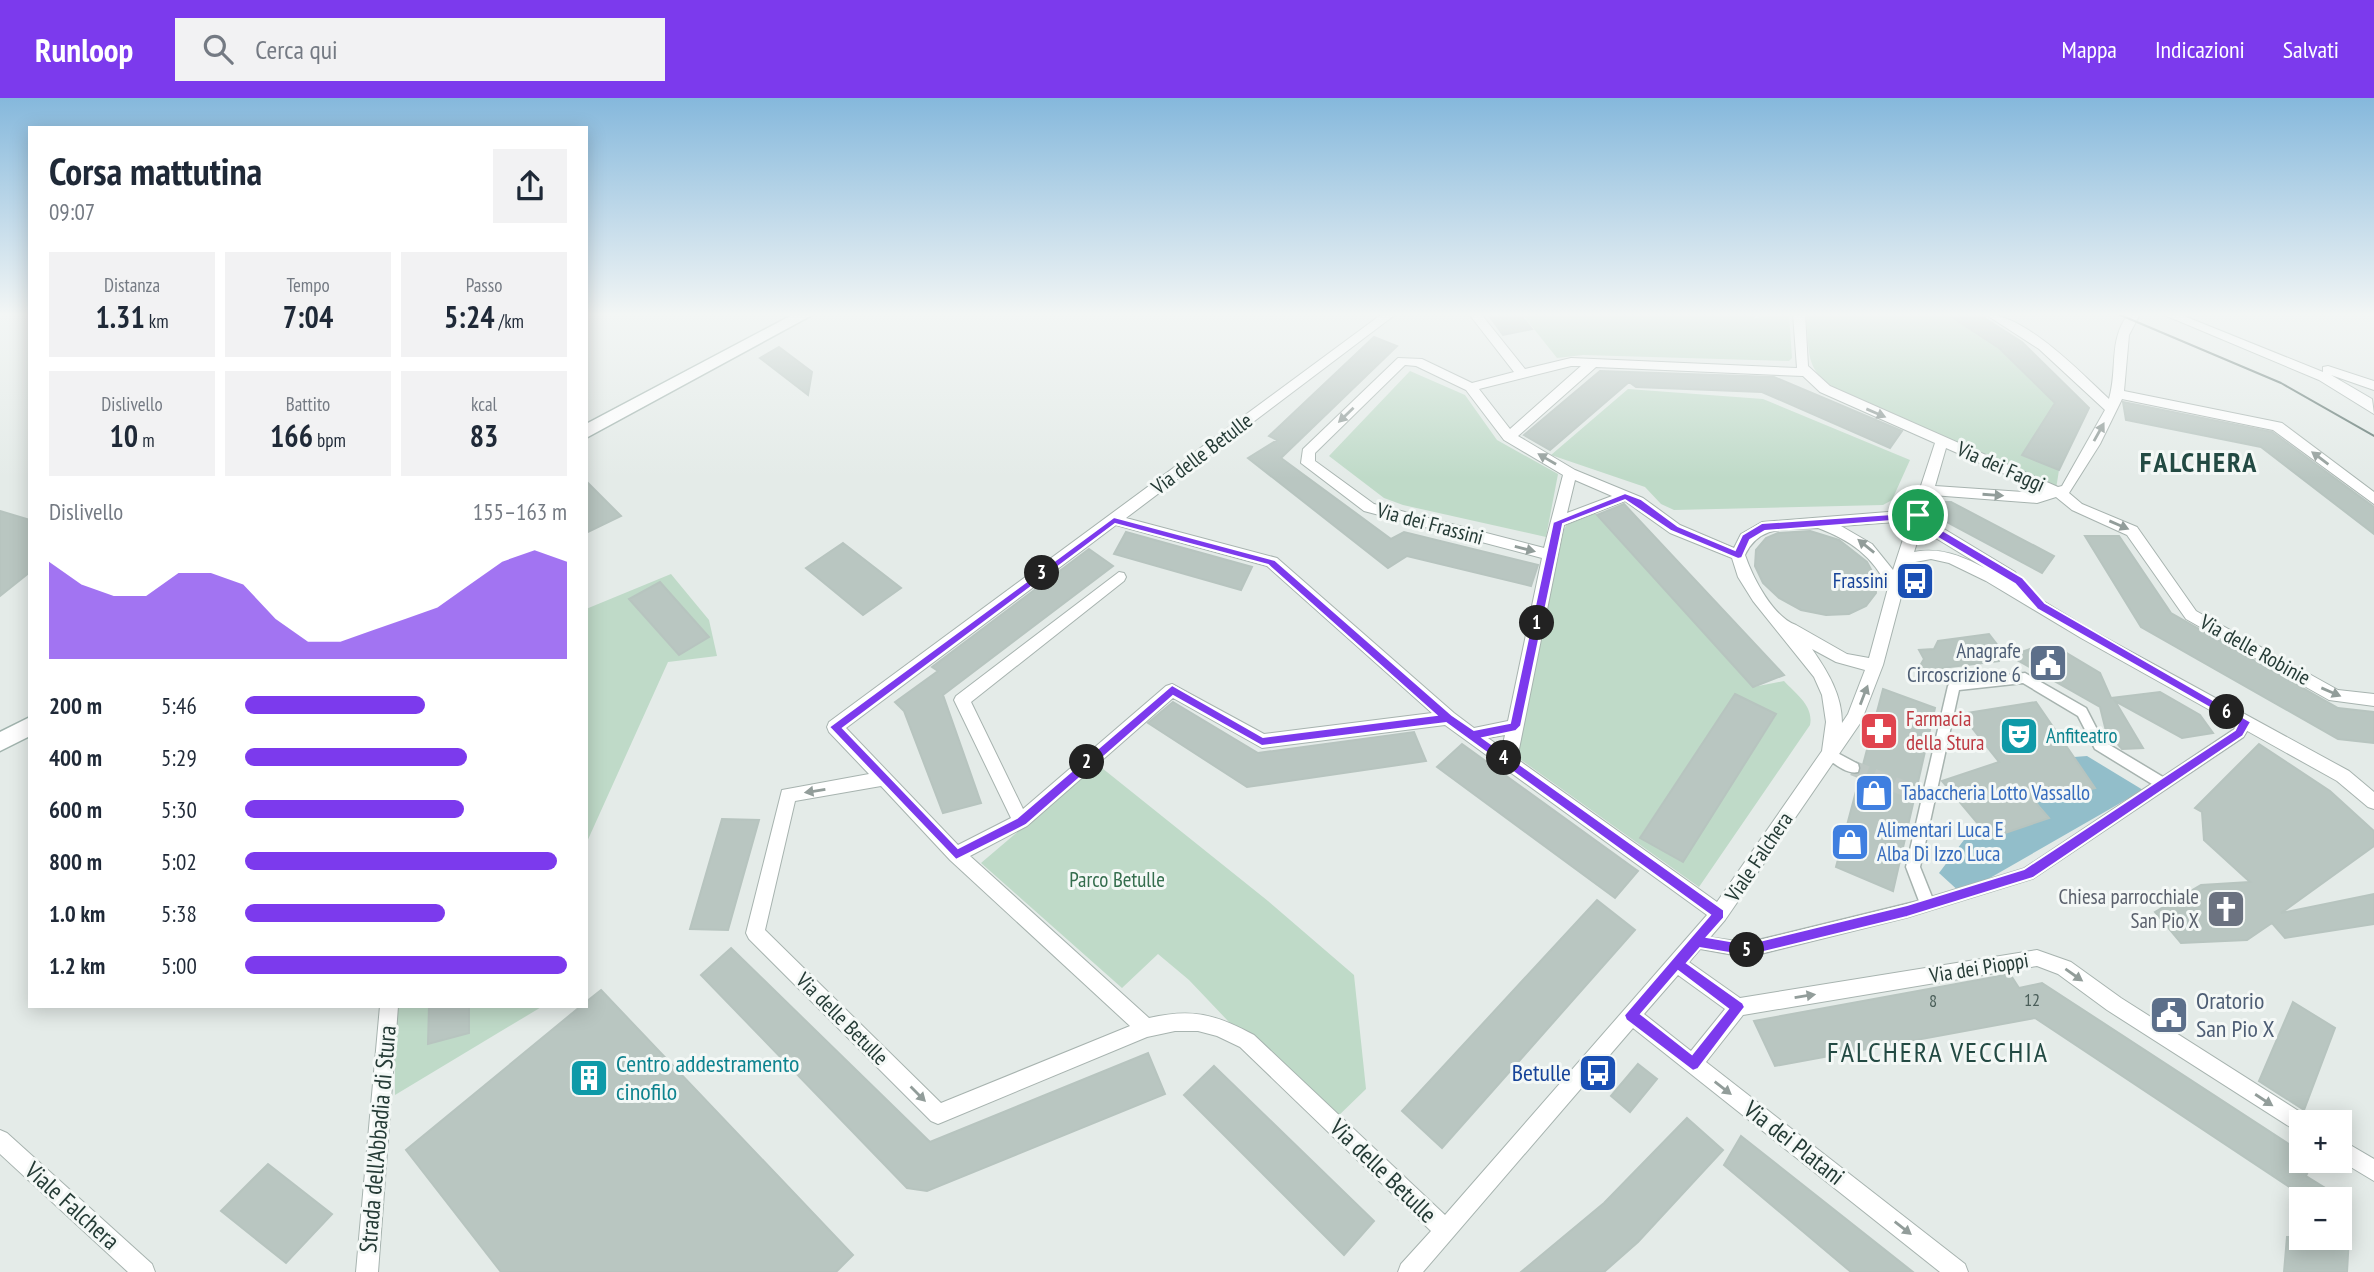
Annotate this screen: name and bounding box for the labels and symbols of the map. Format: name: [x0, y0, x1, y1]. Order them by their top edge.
street label: Via delle Betulle: [1145, 407, 1258, 501]
one-way arrow: [1338, 407, 1355, 423]
one-way arrow: [1866, 408, 1887, 419]
one-way arrow: [2093, 422, 2105, 441]
street label: Via dei Faggi: [1952, 435, 2049, 498]
district label: FALCHERA: [2140, 443, 2258, 480]
one-way arrow: [2310, 451, 2329, 465]
one-way arrow: [1537, 453, 1556, 465]
pin: [1888, 485, 1948, 545]
one-way arrow: [1982, 490, 2004, 501]
street label: Via dei Frassini: [1373, 496, 1486, 551]
one-way arrow: [2109, 520, 2130, 531]
one-way arrow: [1857, 540, 1875, 554]
one-way arrow: [1515, 544, 1536, 554]
pin: 3: [1024, 556, 1060, 590]
bus stop icon: Frassini: [1894, 560, 1936, 602]
place label: Frassini: [1833, 567, 1888, 594]
pin: 1: [1520, 606, 1554, 640]
street label: Via delle Robinie: [2194, 608, 2315, 691]
place label: Anagrafe Circoscrizione 6: [1907, 637, 2021, 688]
public building icon: Anagrafe Circoscrizione 6: [2027, 642, 2069, 684]
one-way arrow: [1858, 685, 1869, 706]
one-way arrow: [2321, 686, 2341, 698]
pin: 6: [2210, 694, 2244, 730]
place label: Farmacia della Stura: [1906, 705, 1984, 756]
pharmacy icon: Farmacia della Stura: [1858, 710, 1900, 752]
theatre icon: Anfiteatro: [1998, 715, 2040, 757]
place label: Anfiteatro: [2046, 722, 2118, 749]
pin: 4: [1486, 740, 1522, 776]
pin: 2: [1070, 744, 1104, 780]
shop icon: Tabaccheria Lotto Vassallo: [1853, 772, 1895, 814]
place label: Tabaccheria Lotto Vassallo: [1901, 779, 2090, 806]
one-way arrow: [804, 786, 826, 797]
street label: Viale Falchera: [1718, 807, 1798, 907]
place label: Alimentari Luca E Alba Di Izzo Luca: [1877, 816, 2004, 867]
shop icon: Alimentari Luca E Alba Di Izzo Luca: [1829, 821, 1871, 863]
park label: Parco Betulle: [1069, 866, 1165, 893]
place label: Chiesa parrocchiale San Pio X: [2058, 883, 2199, 934]
church icon: Chiesa parrocchiale San Pio X: [2205, 888, 2247, 930]
pin: 5: [1730, 932, 1764, 968]
street label: Via dei Pioppi: [1927, 946, 2030, 989]
street label: Via delle Betulle: [790, 966, 894, 1071]
one-way arrow: [2065, 968, 2083, 982]
place label: Oratorio San Pio X: [2196, 985, 2274, 1044]
house number: 12: [2024, 988, 2040, 1011]
house number: 8: [1929, 989, 1937, 1012]
one-way arrow: [1794, 990, 1816, 1001]
public building icon: Oratorio San Pio X: [2148, 994, 2190, 1036]
street label: Strada dell'Abbadia di Stura: [352, 1024, 403, 1254]
district label: FALCHERA VECCHIA: [1827, 1033, 2049, 1070]
place label: Centro addestramento cinofilo: [616, 1048, 799, 1107]
bus stop icon: Betulle: [1577, 1052, 1619, 1094]
building icon: Centro addestramento cinofilo: [568, 1057, 610, 1099]
place label: Betulle: [1512, 1057, 1571, 1088]
one-way arrow: [1714, 1080, 1732, 1094]
one-way arrow: [909, 1086, 926, 1102]
street label: Via dei Platani: [1737, 1093, 1851, 1192]
one-way arrow: [2255, 1094, 2274, 1107]
street label: Via delle Betulle: [1323, 1111, 1443, 1229]
street label: Viale Falchera: [18, 1154, 126, 1256]
one-way arrow: [1893, 1220, 1911, 1235]

